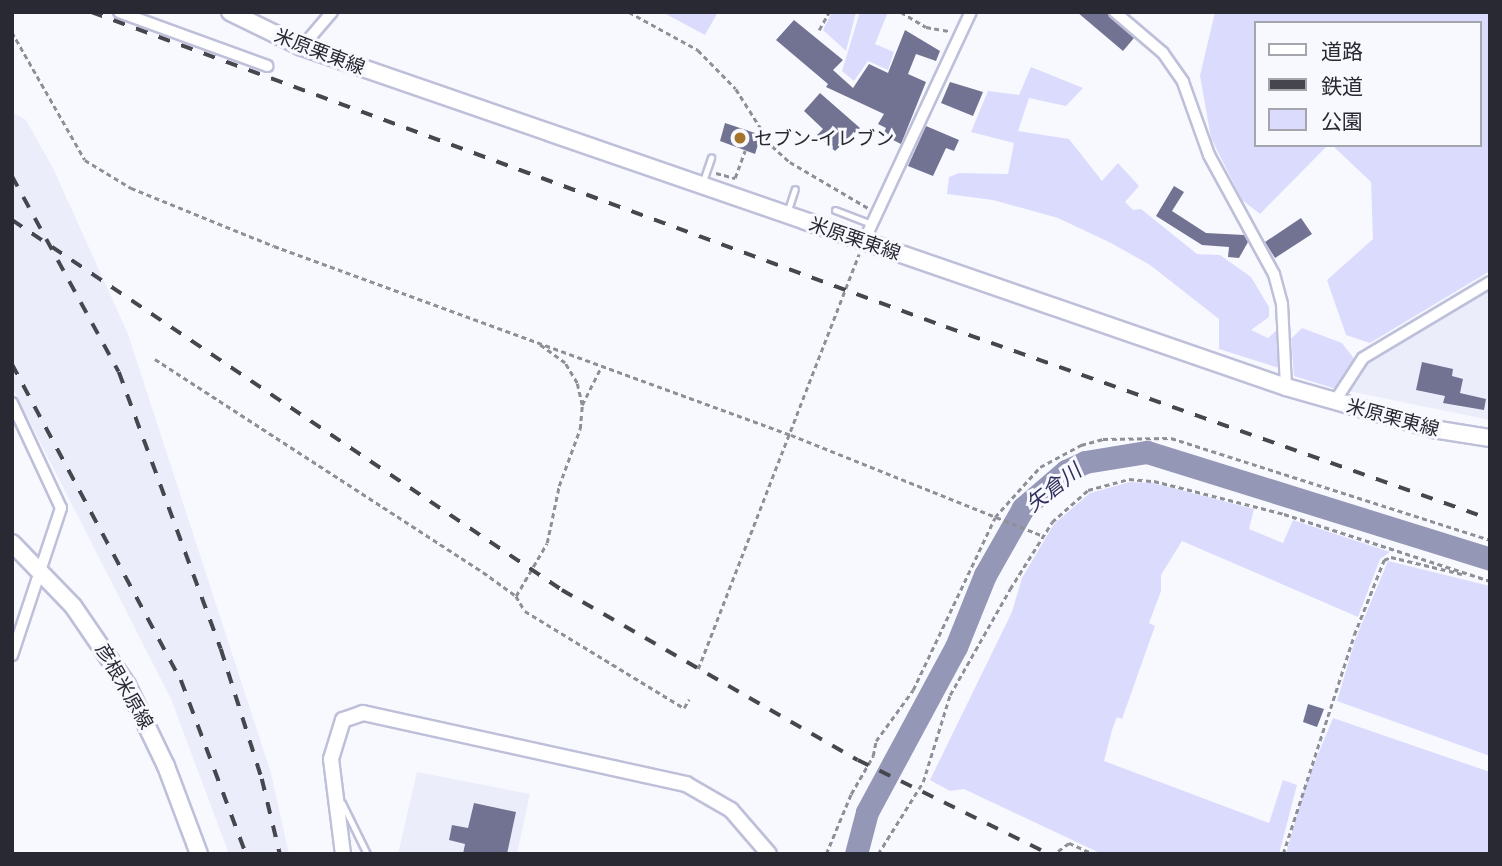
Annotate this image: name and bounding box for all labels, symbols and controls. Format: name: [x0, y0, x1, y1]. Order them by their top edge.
legend: [1254, 21, 1481, 147]
street label: 米原栗東線: [272, 23, 368, 79]
text: 道路: [1321, 38, 1363, 64]
text: 鉄道: [1321, 73, 1363, 99]
text: 公園: [1321, 108, 1363, 134]
place label: セブン-イレブン: [754, 127, 894, 149]
marker: セブン-イレブン: [732, 130, 748, 146]
street label: 米原栗東線: [806, 212, 904, 264]
street label: 米原栗東線: [1344, 394, 1442, 440]
water label: 矢倉川: [1020, 458, 1086, 516]
street label: 彦根米原線: [91, 639, 159, 733]

